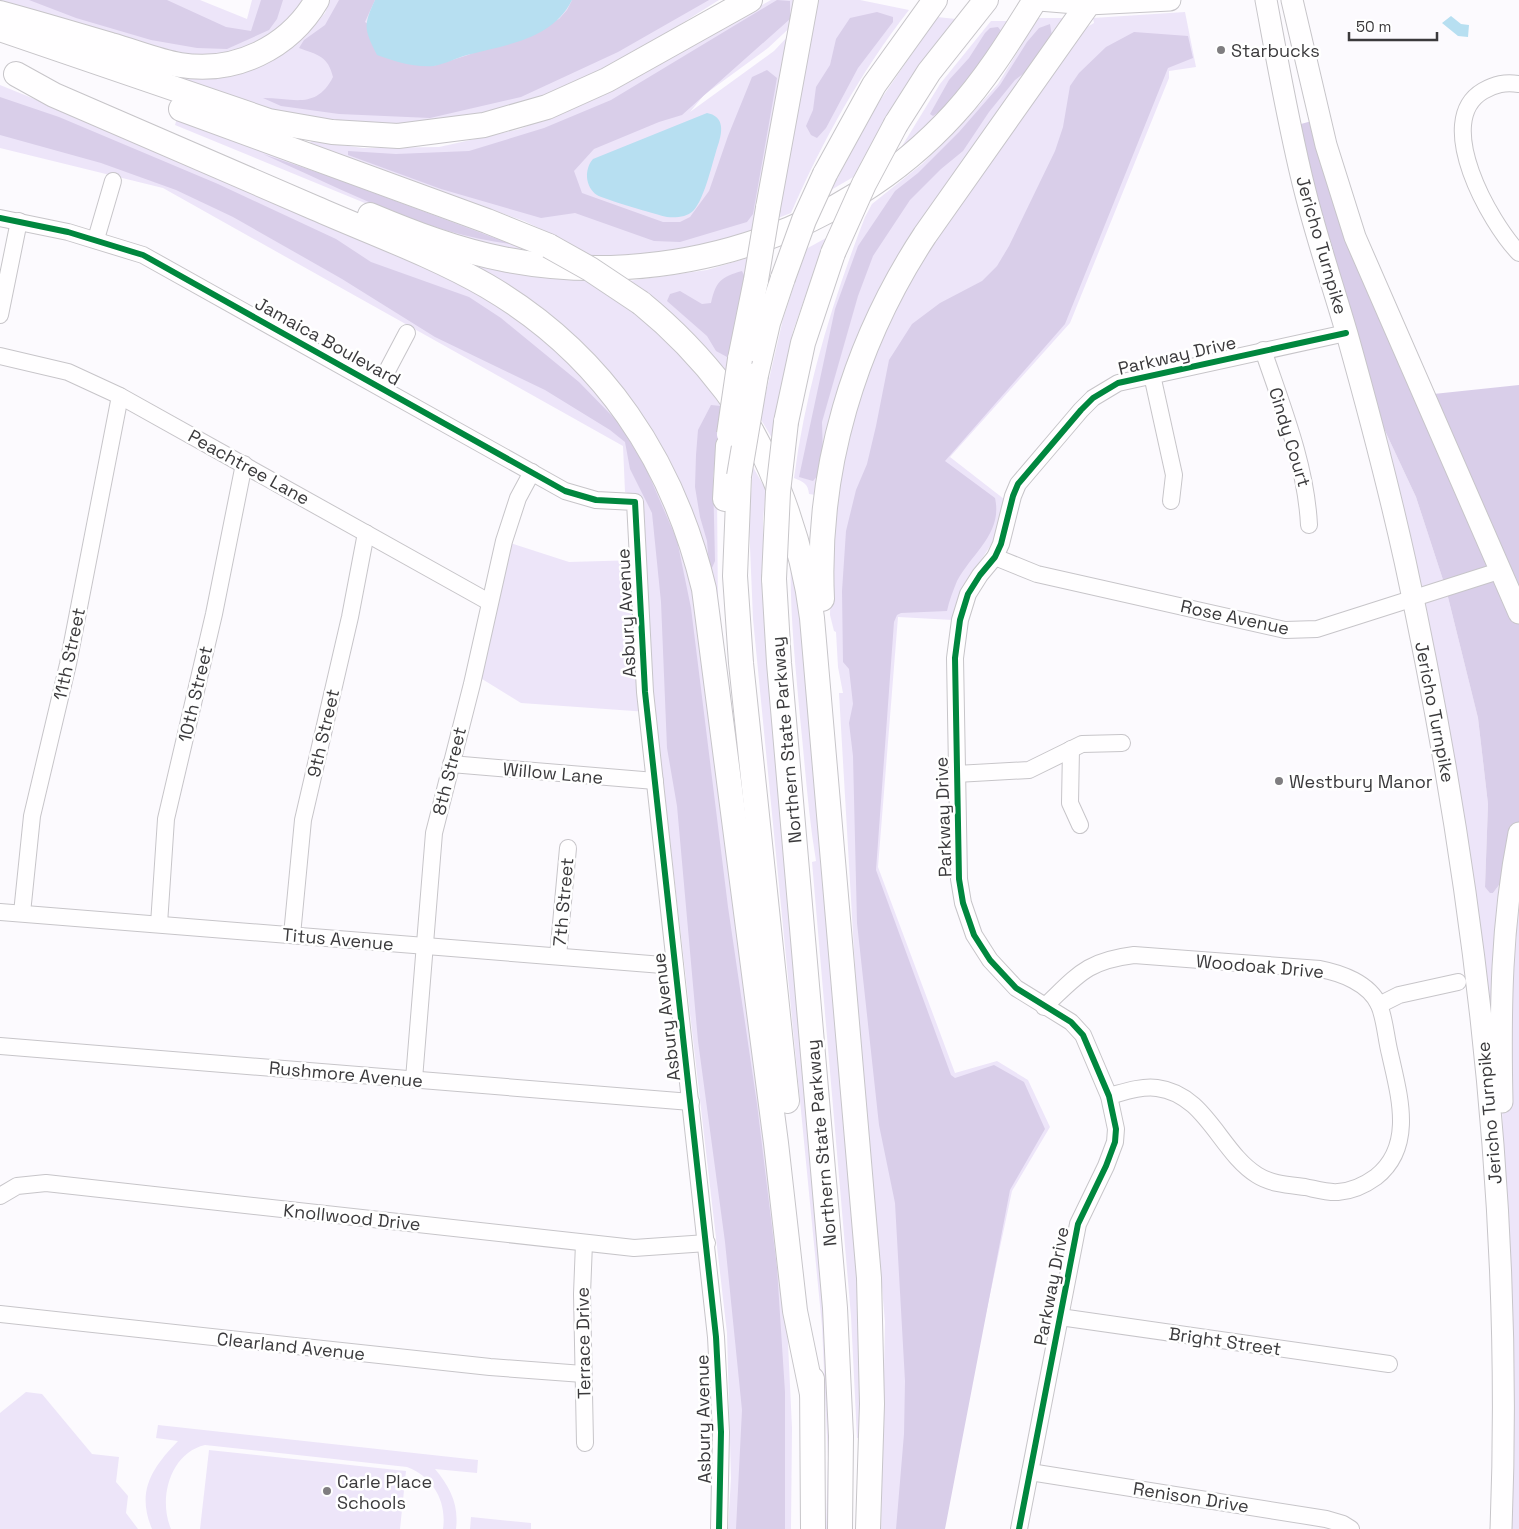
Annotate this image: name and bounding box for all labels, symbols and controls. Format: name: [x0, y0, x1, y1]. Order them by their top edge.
scale bar: [1349, 10, 1436, 42]
text: 50 m: [1356, 17, 1391, 36]
place label: Starbucks: [1231, 39, 1320, 62]
marker: Starbucks: [1215, 44, 1227, 56]
street label: Jericho Turnpike: [1291, 173, 1353, 317]
street label: Jamaica Boulevard: [251, 291, 405, 391]
street label: Parkway Drive: [1116, 330, 1238, 380]
street label: Cindy Court: [1264, 384, 1316, 490]
street label: Peachtree Lane: [184, 424, 314, 510]
street label: Asbury Avenue: [611, 548, 641, 678]
street label: Rose Avenue: [1179, 594, 1291, 640]
street label: 11th Street: [48, 606, 90, 702]
street label: Northern State Parkway: [766, 636, 806, 844]
street label: Jericho Turnpike: [1410, 640, 1460, 784]
street label: 10th Street: [173, 644, 217, 744]
street label: 9th Street: [302, 687, 344, 779]
street label: 8th Street: [427, 724, 471, 818]
street label: Parkway Drive: [929, 756, 957, 878]
street label: Willow Lane: [502, 757, 604, 789]
place label: Westbury Manor: [1289, 770, 1433, 793]
marker: Westbury Manor: [1273, 775, 1285, 787]
street label: 7th Street: [548, 857, 578, 947]
street label: Titus Avenue: [281, 923, 395, 955]
street label: Woodoak Drive: [1195, 949, 1325, 983]
street label: Asbury Avenue: [647, 951, 685, 1083]
street label: Northern State Parkway: [801, 1039, 841, 1247]
street label: Jericho Turnpike: [1471, 1041, 1507, 1185]
street label: Rushmore Avenue: [268, 1056, 424, 1092]
street label: Knollwood Drive: [282, 1198, 422, 1236]
street label: Parkway Drive: [1028, 1225, 1074, 1347]
street label: Terrace Drive: [571, 1287, 595, 1399]
street label: Bright Street: [1167, 1322, 1283, 1360]
street label: Clearland Avenue: [216, 1327, 366, 1365]
street label: Asbury Avenue: [690, 1354, 716, 1484]
place label: Carle Place Schools: [337, 1470, 432, 1514]
street label: Renison Drive: [1131, 1477, 1251, 1517]
marker: Carle Place Schools: [321, 1485, 333, 1497]

